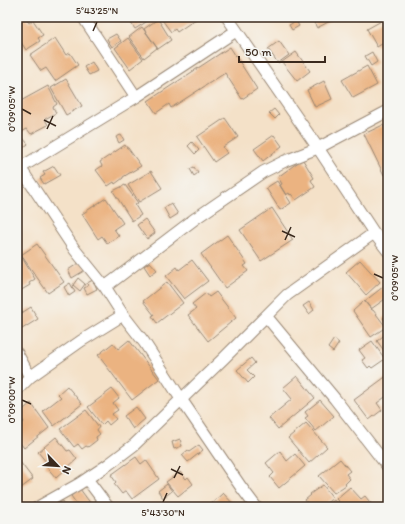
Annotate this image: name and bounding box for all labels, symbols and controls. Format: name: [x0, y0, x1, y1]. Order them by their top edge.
text: 5°43'25"N: [76, 4, 118, 17]
scale bar: [239, 38, 325, 64]
text: 50 m: [245, 45, 271, 59]
text: 0°09'05"W: [5, 86, 18, 132]
text: 0°09'05"W: [388, 255, 401, 301]
text: 0°09'00"W: [5, 376, 18, 423]
north arrow: [38, 446, 78, 486]
text: N: [59, 464, 74, 476]
text: 5°43'30"N: [141, 506, 185, 519]

